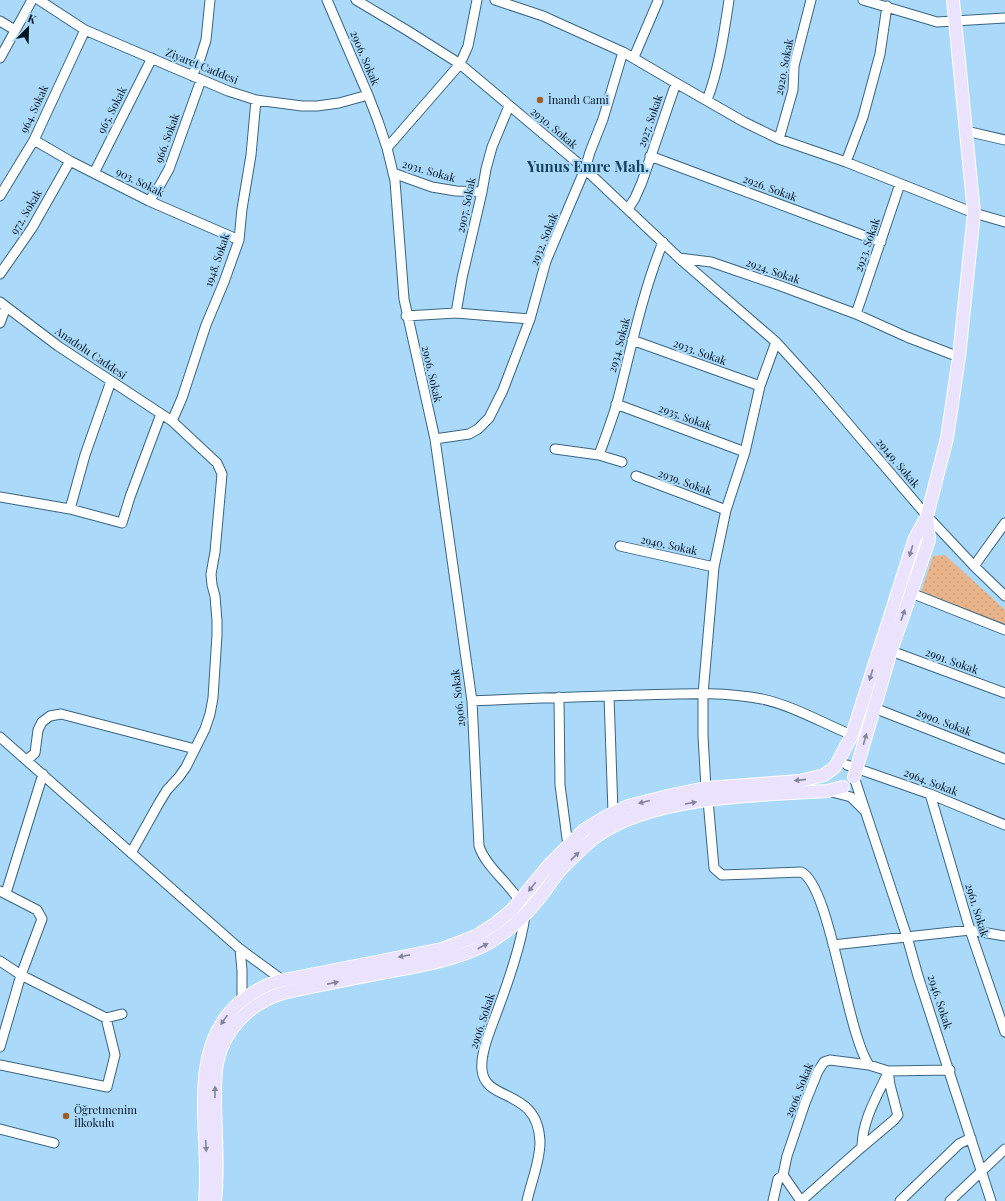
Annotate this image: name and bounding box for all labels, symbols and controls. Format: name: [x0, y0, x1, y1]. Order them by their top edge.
north arrow: [8, 8, 48, 48]
text: K: [26, 10, 39, 27]
street label: 2906. Sokak: [347, 28, 384, 87]
street label: 2920. Sokak: [771, 37, 796, 97]
street label: Ziyaret Caddesi: [164, 44, 241, 87]
street label: 964. Sokak: [16, 82, 51, 135]
street label: 965. Sokak: [93, 84, 130, 136]
place label: İnandı Cami: [548, 92, 609, 107]
street label: 2927. Sokak: [633, 92, 666, 149]
marker: İnandı Cami: [535, 95, 545, 105]
street label: 2930. Sokak: [528, 103, 581, 152]
street label: 966. Sokak: [151, 111, 182, 165]
street label: 2931. Sokak: [401, 156, 458, 185]
district label: Yunus Emre Mah.: [526, 156, 649, 176]
street label: 903. Sokak: [114, 163, 167, 200]
street label: 2926. Sokak: [741, 171, 799, 204]
street label: 2907. Sokak: [452, 176, 479, 234]
street label: 972. Sokak: [6, 186, 45, 237]
street label: 2932. Sokak: [526, 210, 561, 268]
street label: 2923. Sokak: [850, 216, 883, 274]
street label: 1948. Sokak: [200, 231, 233, 289]
street label: 2924. Sokak: [744, 254, 802, 287]
street label: 2934. Sokak: [604, 316, 633, 374]
street label: Anadolu Caddesi: [52, 323, 130, 382]
street label: 2933. Sokak: [671, 335, 729, 368]
street label: 2906. Sokak: [419, 344, 446, 404]
street label: 2935. Sokak: [657, 400, 714, 433]
street label: 29149. Sokak: [873, 435, 924, 491]
street label: 2939. Sokak: [656, 465, 714, 498]
street label: 2940. Sokak: [639, 531, 699, 558]
one-way arrow: [908, 546, 914, 558]
one-way arrow: [900, 609, 906, 621]
street label: 2991. Sokak: [924, 644, 981, 677]
street label: 2906. Sokak: [447, 668, 468, 728]
one-way arrow: [868, 670, 874, 682]
street label: 2990. Sokak: [914, 704, 974, 739]
one-way arrow: [862, 733, 868, 745]
street label: 2964. Sokak: [902, 764, 960, 799]
one-way arrow: [794, 777, 806, 784]
one-way arrow: [637, 799, 650, 805]
one-way arrow: [685, 800, 697, 806]
one-way arrow: [570, 851, 580, 861]
street label: 2961. Sokak: [962, 881, 993, 939]
one-way arrow: [527, 882, 536, 893]
one-way arrow: [477, 943, 488, 949]
one-way arrow: [398, 954, 410, 960]
street label: 2946. Sokak: [925, 973, 956, 1031]
one-way arrow: [326, 979, 339, 985]
street label: 2906. Sokak: [465, 991, 498, 1051]
one-way arrow: [220, 1015, 228, 1025]
street label: 2906. Sokak: [781, 1060, 816, 1120]
one-way arrow: [212, 1085, 218, 1098]
place label: Öğretmenim İlkokulu: [74, 1102, 137, 1130]
marker: Öğretmenim İlkokulu: [61, 1111, 71, 1121]
one-way arrow: [202, 1140, 209, 1152]

